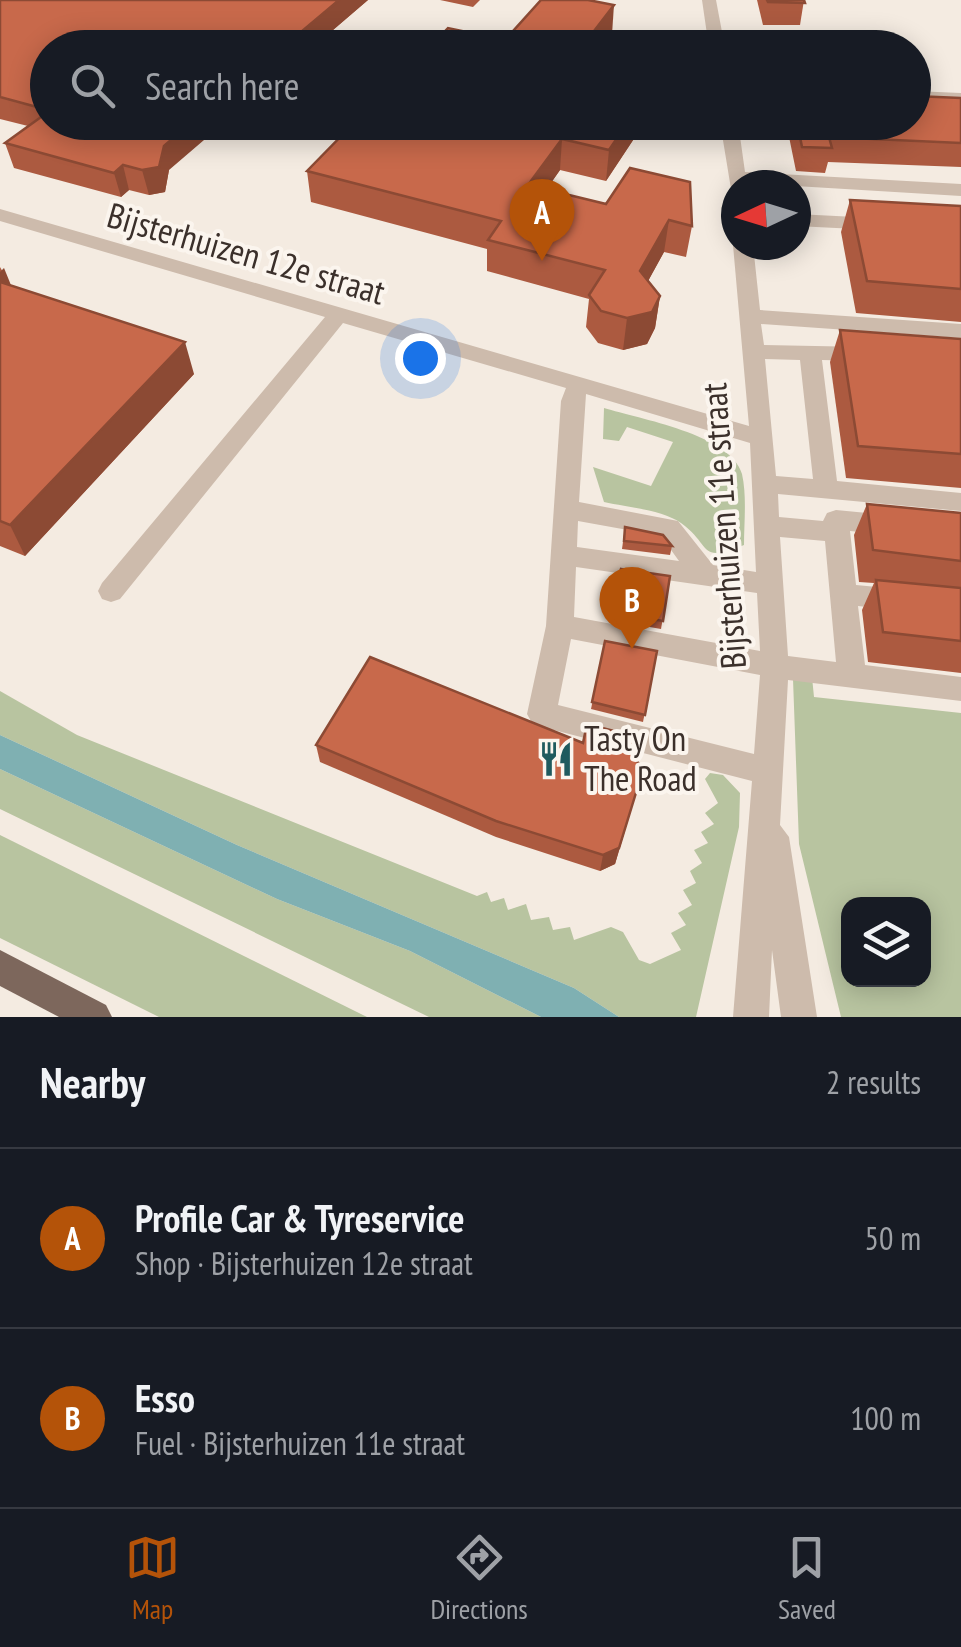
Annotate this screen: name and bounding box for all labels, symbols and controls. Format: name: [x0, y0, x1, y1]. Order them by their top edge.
search box: [30, 30, 931, 140]
icon: search: [65, 58, 120, 113]
text: Search here: [145, 61, 299, 110]
north arrow: [721, 170, 811, 260]
pin: A: [510, 178, 574, 261]
street label: Bijsterhuizen 12e straat: [102, 191, 391, 315]
your location: [395, 333, 446, 384]
street label: Bijsterhuizen 11e straat: [690, 381, 756, 671]
pin: B: [600, 566, 664, 649]
place label: Tasty On The Road: [584, 715, 697, 801]
restaurant icon: Tasty On The Road: [537, 740, 575, 778]
map controls: [841, 897, 931, 987]
button: layers: [841, 897, 931, 987]
text: Nearby: [40, 1055, 145, 1110]
text: 2 results: [826, 1061, 921, 1103]
text: Profile Car & Tyreservice: [135, 1193, 465, 1242]
text: A: [64, 1217, 81, 1259]
text: 50 m: [865, 1217, 921, 1259]
text: Shop · Bijsterhuizen 12e straat: [135, 1242, 473, 1284]
text: Esso: [135, 1373, 195, 1422]
text: B: [65, 1397, 80, 1439]
text: 100 m: [850, 1397, 921, 1439]
text: Fuel · Bijsterhuizen 11e straat: [135, 1422, 465, 1464]
tab: Map: [125, 1530, 180, 1627]
tab: Directions: [430, 1530, 528, 1627]
tab: Saved: [778, 1530, 836, 1627]

